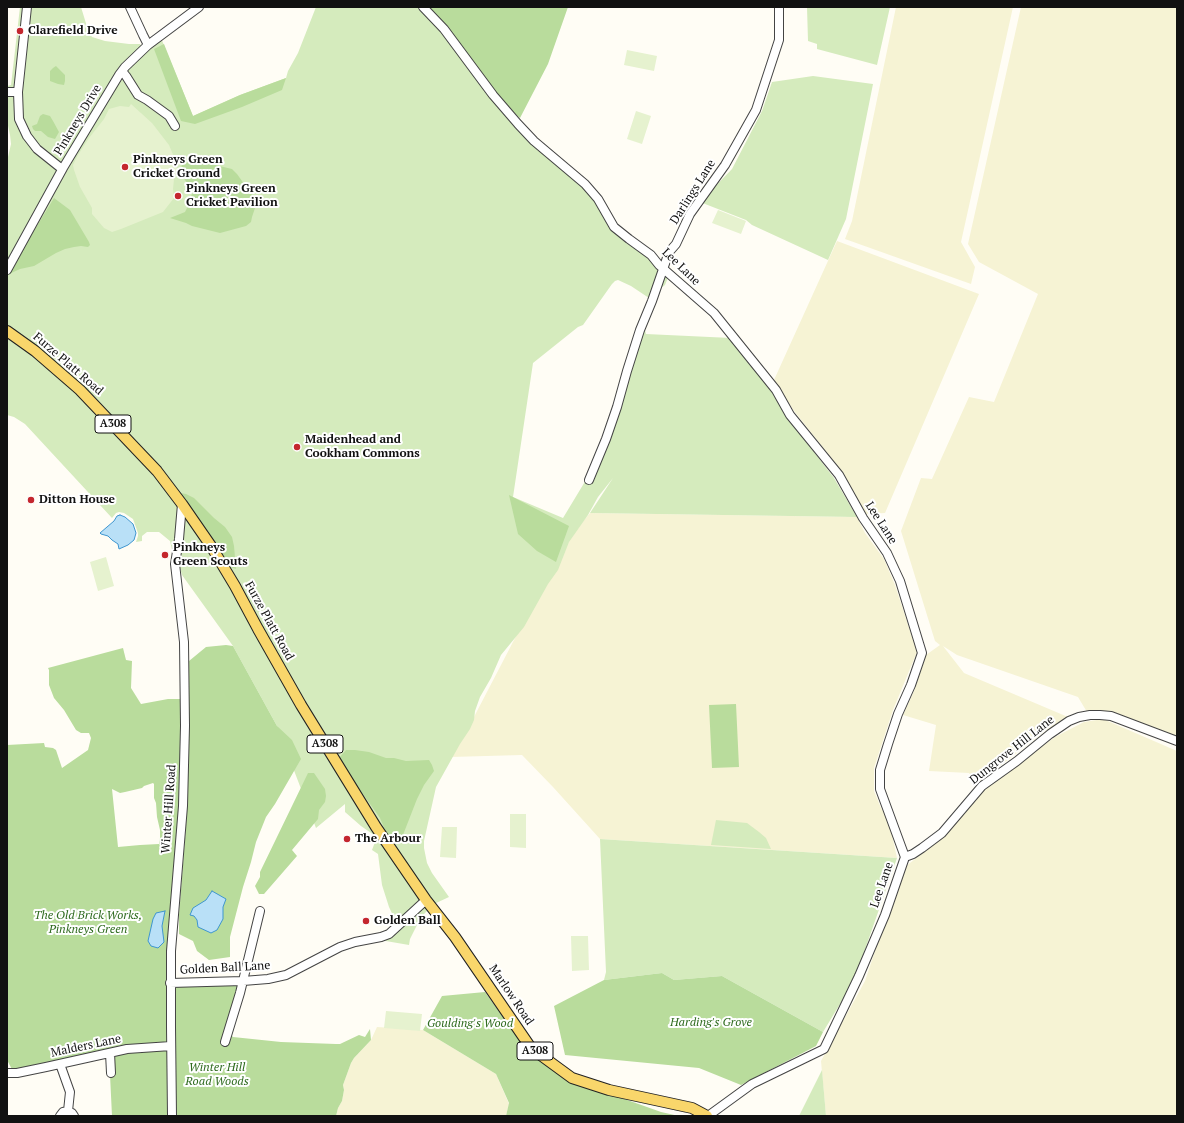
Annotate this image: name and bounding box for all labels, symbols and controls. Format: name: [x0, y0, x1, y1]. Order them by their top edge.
place label: Clarefield Drive: [28, 24, 118, 38]
marker: Clarefield Drive: [15, 26, 25, 36]
street label: Pinkneys Drive: [51, 82, 105, 158]
place label: Pinkneys Green Cricket Ground: [133, 153, 223, 181]
street label: Darlings Lane: [667, 157, 719, 227]
marker: Pinkneys Green Cricket Ground: [120, 162, 130, 172]
place label: Pinkneys Green Cricket Pavilion: [186, 182, 278, 210]
marker: Pinkneys Green Cricket Pavilion: [173, 191, 183, 201]
street label: Lee Lane: [659, 245, 703, 289]
street label: Furze Platt Road: [30, 330, 106, 398]
road number: A308: [95, 415, 131, 433]
place label: Maidenhead and Cookham Commons: [305, 433, 420, 461]
marker: Maidenhead and Cookham Commons: [292, 442, 302, 452]
place label: Ditton House: [39, 493, 115, 507]
marker: Ditton House: [26, 495, 36, 505]
street label: Lee Lane: [862, 499, 900, 547]
place label: Pinkneys Green Scouts: [173, 541, 248, 569]
marker: Pinkneys Green Scouts: [160, 550, 170, 560]
street label: Furze Platt Road: [241, 579, 297, 663]
street label: Dungrove Hill Lane: [967, 713, 1057, 787]
road number: A308: [307, 735, 343, 753]
street label: Winter Hill Road: [159, 764, 179, 854]
place label: The Arbour: [355, 832, 421, 846]
marker: The Arbour: [342, 834, 352, 844]
street label: Lee Lane: [867, 860, 897, 910]
park label: The Old Brick Works, Pinkneys Green: [34, 909, 142, 937]
place label: Golden Ball: [374, 914, 441, 928]
marker: Golden Ball: [361, 916, 371, 926]
street label: Golden Ball Lane: [179, 958, 271, 978]
street label: Marlow Road: [486, 962, 536, 1028]
park label: Harding's Grove: [670, 1016, 752, 1030]
park label: Goulding's Wood: [427, 1017, 513, 1031]
street label: Malders Lane: [50, 1032, 122, 1060]
road number: A308: [517, 1042, 553, 1060]
park label: Winter Hill Road Woods: [185, 1061, 249, 1089]

